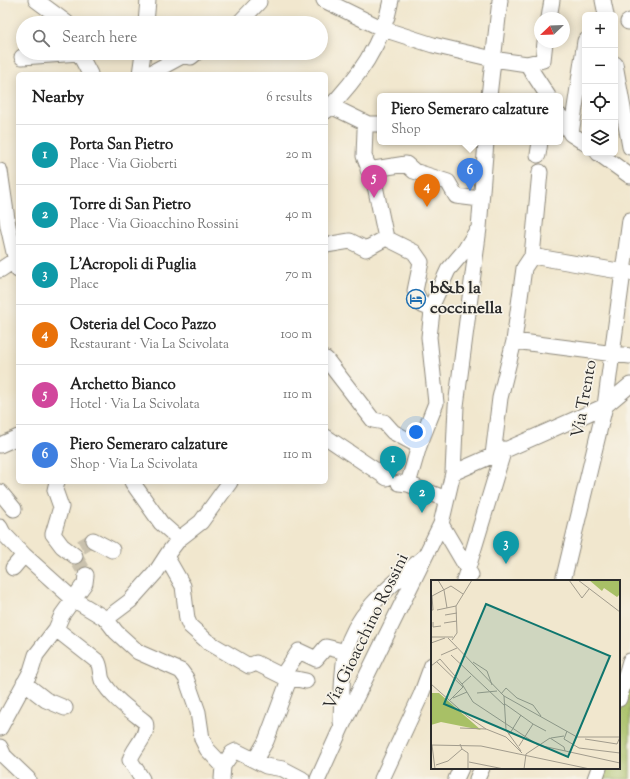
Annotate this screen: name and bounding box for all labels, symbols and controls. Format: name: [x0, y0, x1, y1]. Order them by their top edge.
north arrow: [534, 12, 570, 48]
map controls: [582, 12, 618, 156]
button: +: [582, 12, 618, 48]
search box: [16, 16, 328, 60]
icon: search: [30, 27, 52, 49]
text: Search here: [62, 28, 137, 49]
button: −: [582, 48, 618, 84]
button: locate: [582, 84, 618, 120]
text: Nearby: [32, 86, 84, 110]
text: 6 results: [266, 89, 312, 107]
popup: [377, 93, 563, 145]
text: Piero Semeraro calzature: [391, 100, 549, 121]
button: layers: [582, 120, 618, 156]
text: Shop: [391, 121, 421, 139]
text: Porta San Pietro: [70, 135, 173, 156]
text: 1: [43, 146, 47, 164]
text: 20 m: [286, 146, 312, 164]
text: Place · Via Gioberti: [70, 156, 177, 174]
pin: 6: [457, 158, 483, 191]
pin: 5: [361, 165, 387, 198]
pin: 4: [414, 174, 440, 207]
text: Torre di San Pietro: [70, 195, 191, 216]
text: 2: [42, 206, 48, 224]
text: 40 m: [285, 206, 312, 224]
text: Place · Via Gioacchino Rossini: [70, 216, 239, 234]
text: L'Acropoli di Puglia: [70, 255, 196, 276]
text: 3: [42, 266, 48, 284]
text: 70 m: [285, 266, 312, 284]
text: Place: [70, 276, 99, 294]
place label: b&b la coccinella: [429, 277, 502, 321]
hotel icon: b&b la coccinella: [405, 288, 427, 310]
text: Osteria del Coco Pazzo: [70, 315, 216, 336]
text: 4: [42, 326, 48, 344]
text: 100 m: [280, 326, 312, 344]
text: Restaurant · Via La Scivolata: [70, 336, 229, 354]
street label: Via Trento: [566, 358, 604, 440]
text: Archetto Bianco: [70, 375, 176, 396]
text: 5: [43, 386, 47, 404]
text: 110 m: [283, 386, 312, 404]
text: Hotel · Via La Scivolata: [70, 396, 200, 414]
your location: [406, 422, 426, 442]
text: Piero Semeraro calzature: [70, 435, 228, 456]
text: 6: [42, 446, 48, 464]
text: 110 m: [283, 446, 312, 464]
pin: 1: [380, 446, 406, 479]
text: Shop · Via La Scivolata: [70, 456, 198, 474]
pin: 2: [409, 480, 435, 513]
pin: 3: [493, 531, 519, 564]
street label: Via Gioacchino Rossini: [319, 550, 415, 714]
inset map: [431, 580, 620, 769]

